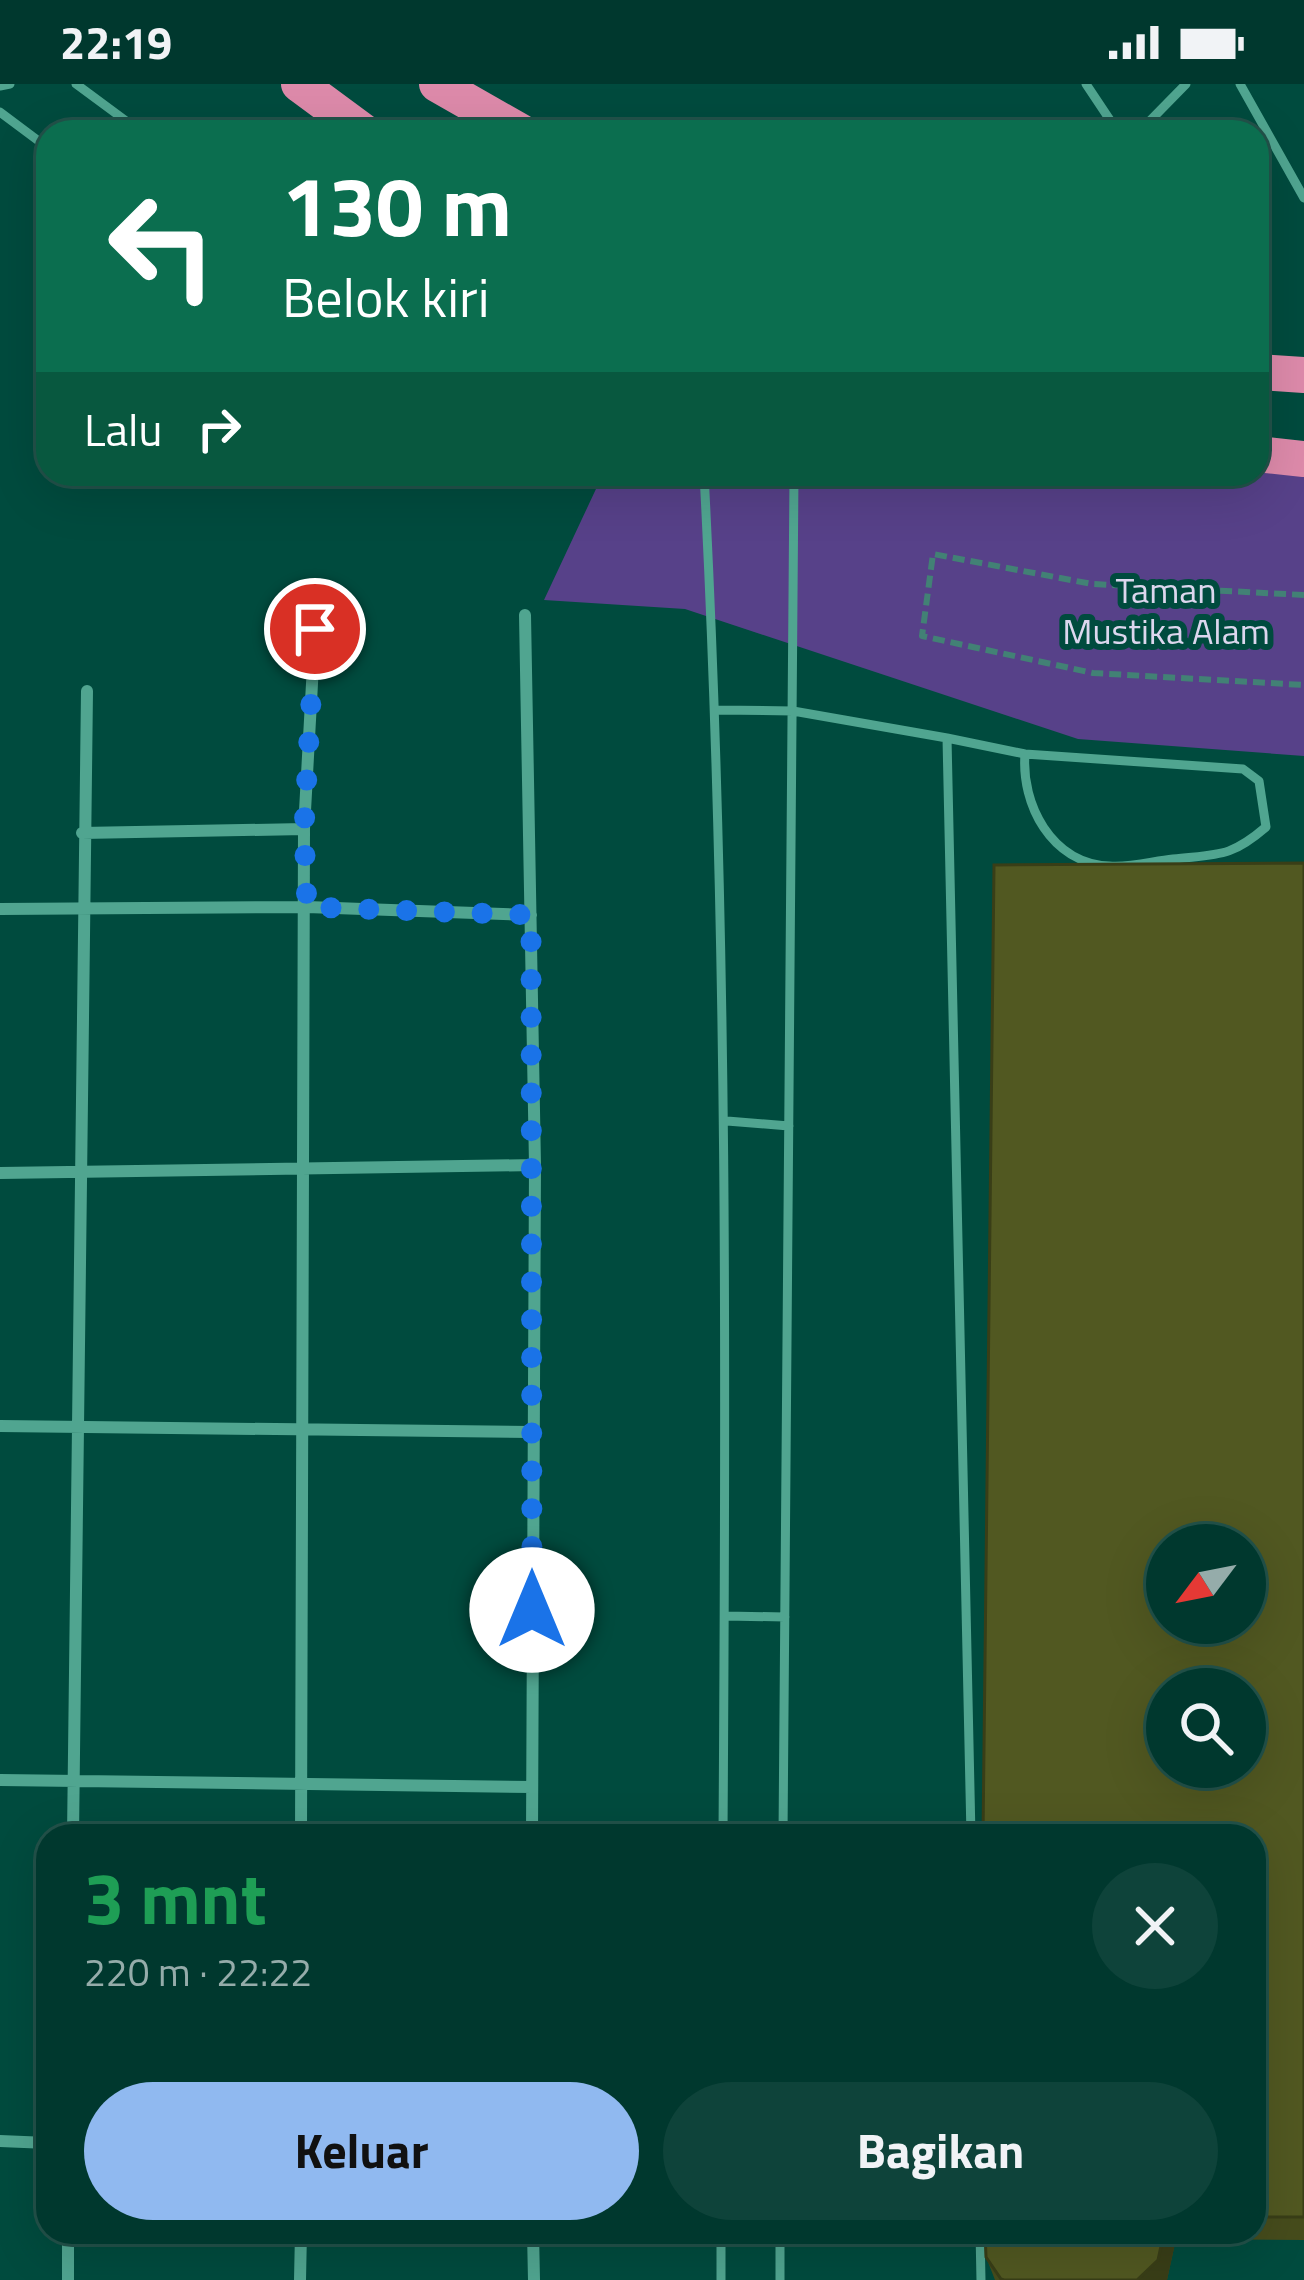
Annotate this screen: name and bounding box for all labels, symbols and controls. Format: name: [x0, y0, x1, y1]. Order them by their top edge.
text: 22:19: [60, 8, 172, 76]
text: 130 m: [282, 141, 512, 269]
icon: left: [84, 168, 240, 324]
text: Belok kiri: [282, 256, 489, 338]
text: Lalu: [84, 395, 162, 463]
icon: right: [186, 396, 252, 462]
park label: Taman Mustika Alam: [1062, 562, 1270, 658]
pin: [264, 578, 366, 680]
icon: arrive: [282, 596, 348, 662]
north arrow: [1146, 1524, 1266, 1644]
map controls: [1146, 1524, 1266, 1788]
position arrow: [469, 1547, 595, 1673]
button: search: [1146, 1668, 1266, 1788]
text: 3 mnt: [84, 1842, 267, 1952]
button: close: [1092, 1863, 1218, 1989]
text: 220 m · 22:22: [84, 1942, 312, 2001]
button: Keluar: [84, 2082, 639, 2220]
button: Bagikan: [663, 2082, 1218, 2220]

